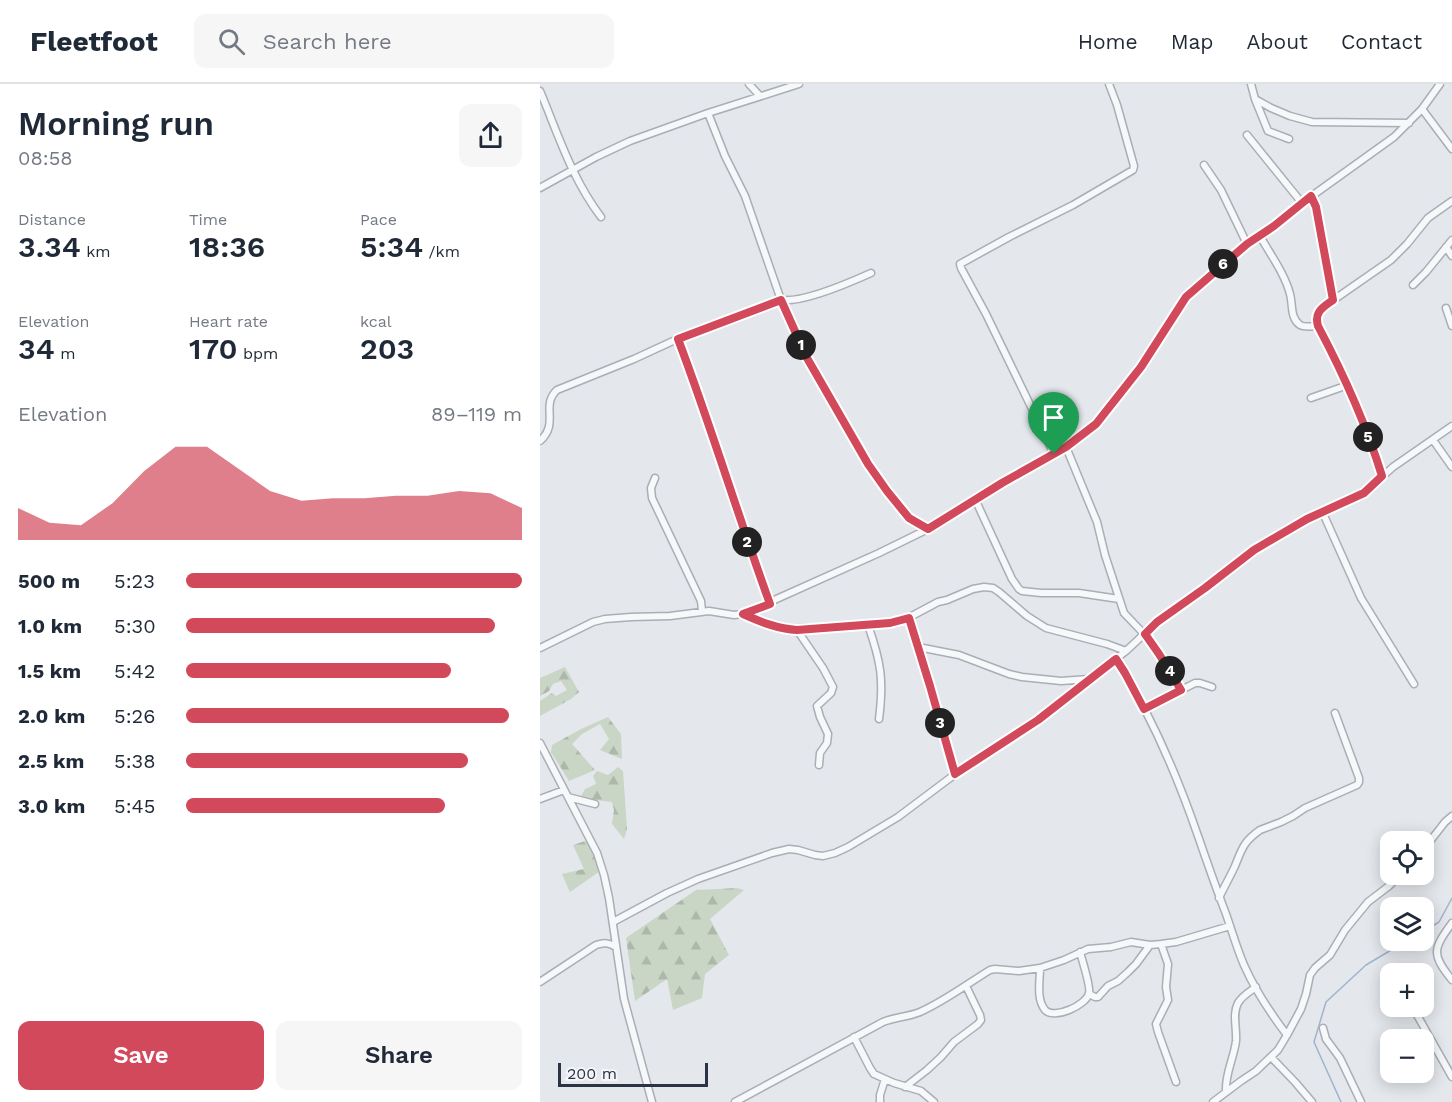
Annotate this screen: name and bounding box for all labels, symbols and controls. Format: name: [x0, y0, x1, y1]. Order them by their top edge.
search box: [194, 14, 614, 68]
text: Fleetfoot: [30, 25, 158, 58]
icon: search: [215, 25, 248, 58]
text: Search here: [263, 29, 392, 54]
text: Home: [1078, 29, 1138, 54]
text: Map: [1171, 29, 1214, 54]
text: About: [1247, 29, 1308, 54]
text: Contact: [1341, 29, 1422, 54]
text: Morning run: [18, 104, 214, 143]
button: share: [459, 104, 522, 167]
text: 08:58: [18, 146, 73, 170]
text: Distance: [18, 210, 86, 229]
text: Time: [189, 210, 227, 229]
text: Pace: [360, 210, 397, 229]
text: 3.34: [18, 229, 81, 264]
text: 18:36: [189, 229, 265, 264]
text: 5:34: [360, 229, 423, 264]
text: km: [81, 242, 111, 261]
text: /km: [423, 242, 460, 261]
pin: 6: [1208, 249, 1238, 279]
text: 6: [1218, 254, 1228, 273]
text: Elevation: [18, 312, 89, 331]
text: Heart rate: [189, 312, 268, 331]
text: kcal: [360, 312, 392, 331]
pin: 1: [786, 330, 816, 360]
text: 34: [18, 331, 55, 366]
text: 170: [189, 331, 238, 366]
text: 203: [360, 331, 414, 366]
text: 1: [798, 335, 804, 354]
text: m: [55, 344, 75, 363]
text: bpm: [238, 344, 278, 363]
pin: [1028, 392, 1079, 454]
icon: arrive: [1037, 401, 1070, 434]
text: Elevation: [18, 402, 107, 426]
text: 89–119 m: [431, 402, 522, 426]
pin: 5: [1353, 422, 1383, 452]
text: 5: [1363, 427, 1373, 446]
pin: 2: [732, 527, 762, 557]
text: 2: [742, 532, 752, 551]
text: 500 m: [18, 569, 80, 593]
text: 5:23: [114, 569, 155, 593]
text: 1.0 km: [18, 614, 82, 638]
text: 5:30: [114, 614, 156, 638]
pin: 4: [1155, 656, 1185, 686]
text: 1.5 km: [18, 659, 81, 683]
text: 5:42: [114, 659, 155, 683]
text: 4: [1165, 661, 1175, 680]
text: 2.0 km: [18, 704, 85, 728]
text: 5:26: [114, 704, 155, 728]
pin: 3: [925, 708, 955, 738]
text: 3: [935, 713, 945, 732]
text: 2.5 km: [18, 749, 84, 773]
text: 5:38: [114, 749, 156, 773]
text: 3.0 km: [18, 794, 85, 818]
text: 5:45: [114, 794, 155, 818]
map controls: [1380, 831, 1434, 1083]
button: locate: [1380, 831, 1434, 885]
button: layers: [1380, 897, 1434, 951]
button: +: [1380, 963, 1434, 1017]
button: Save: [18, 1021, 264, 1090]
button: Share: [276, 1021, 522, 1090]
button: −: [1380, 1029, 1434, 1083]
scale bar: [558, 1060, 708, 1088]
text: 200 m: [567, 1064, 617, 1083]

